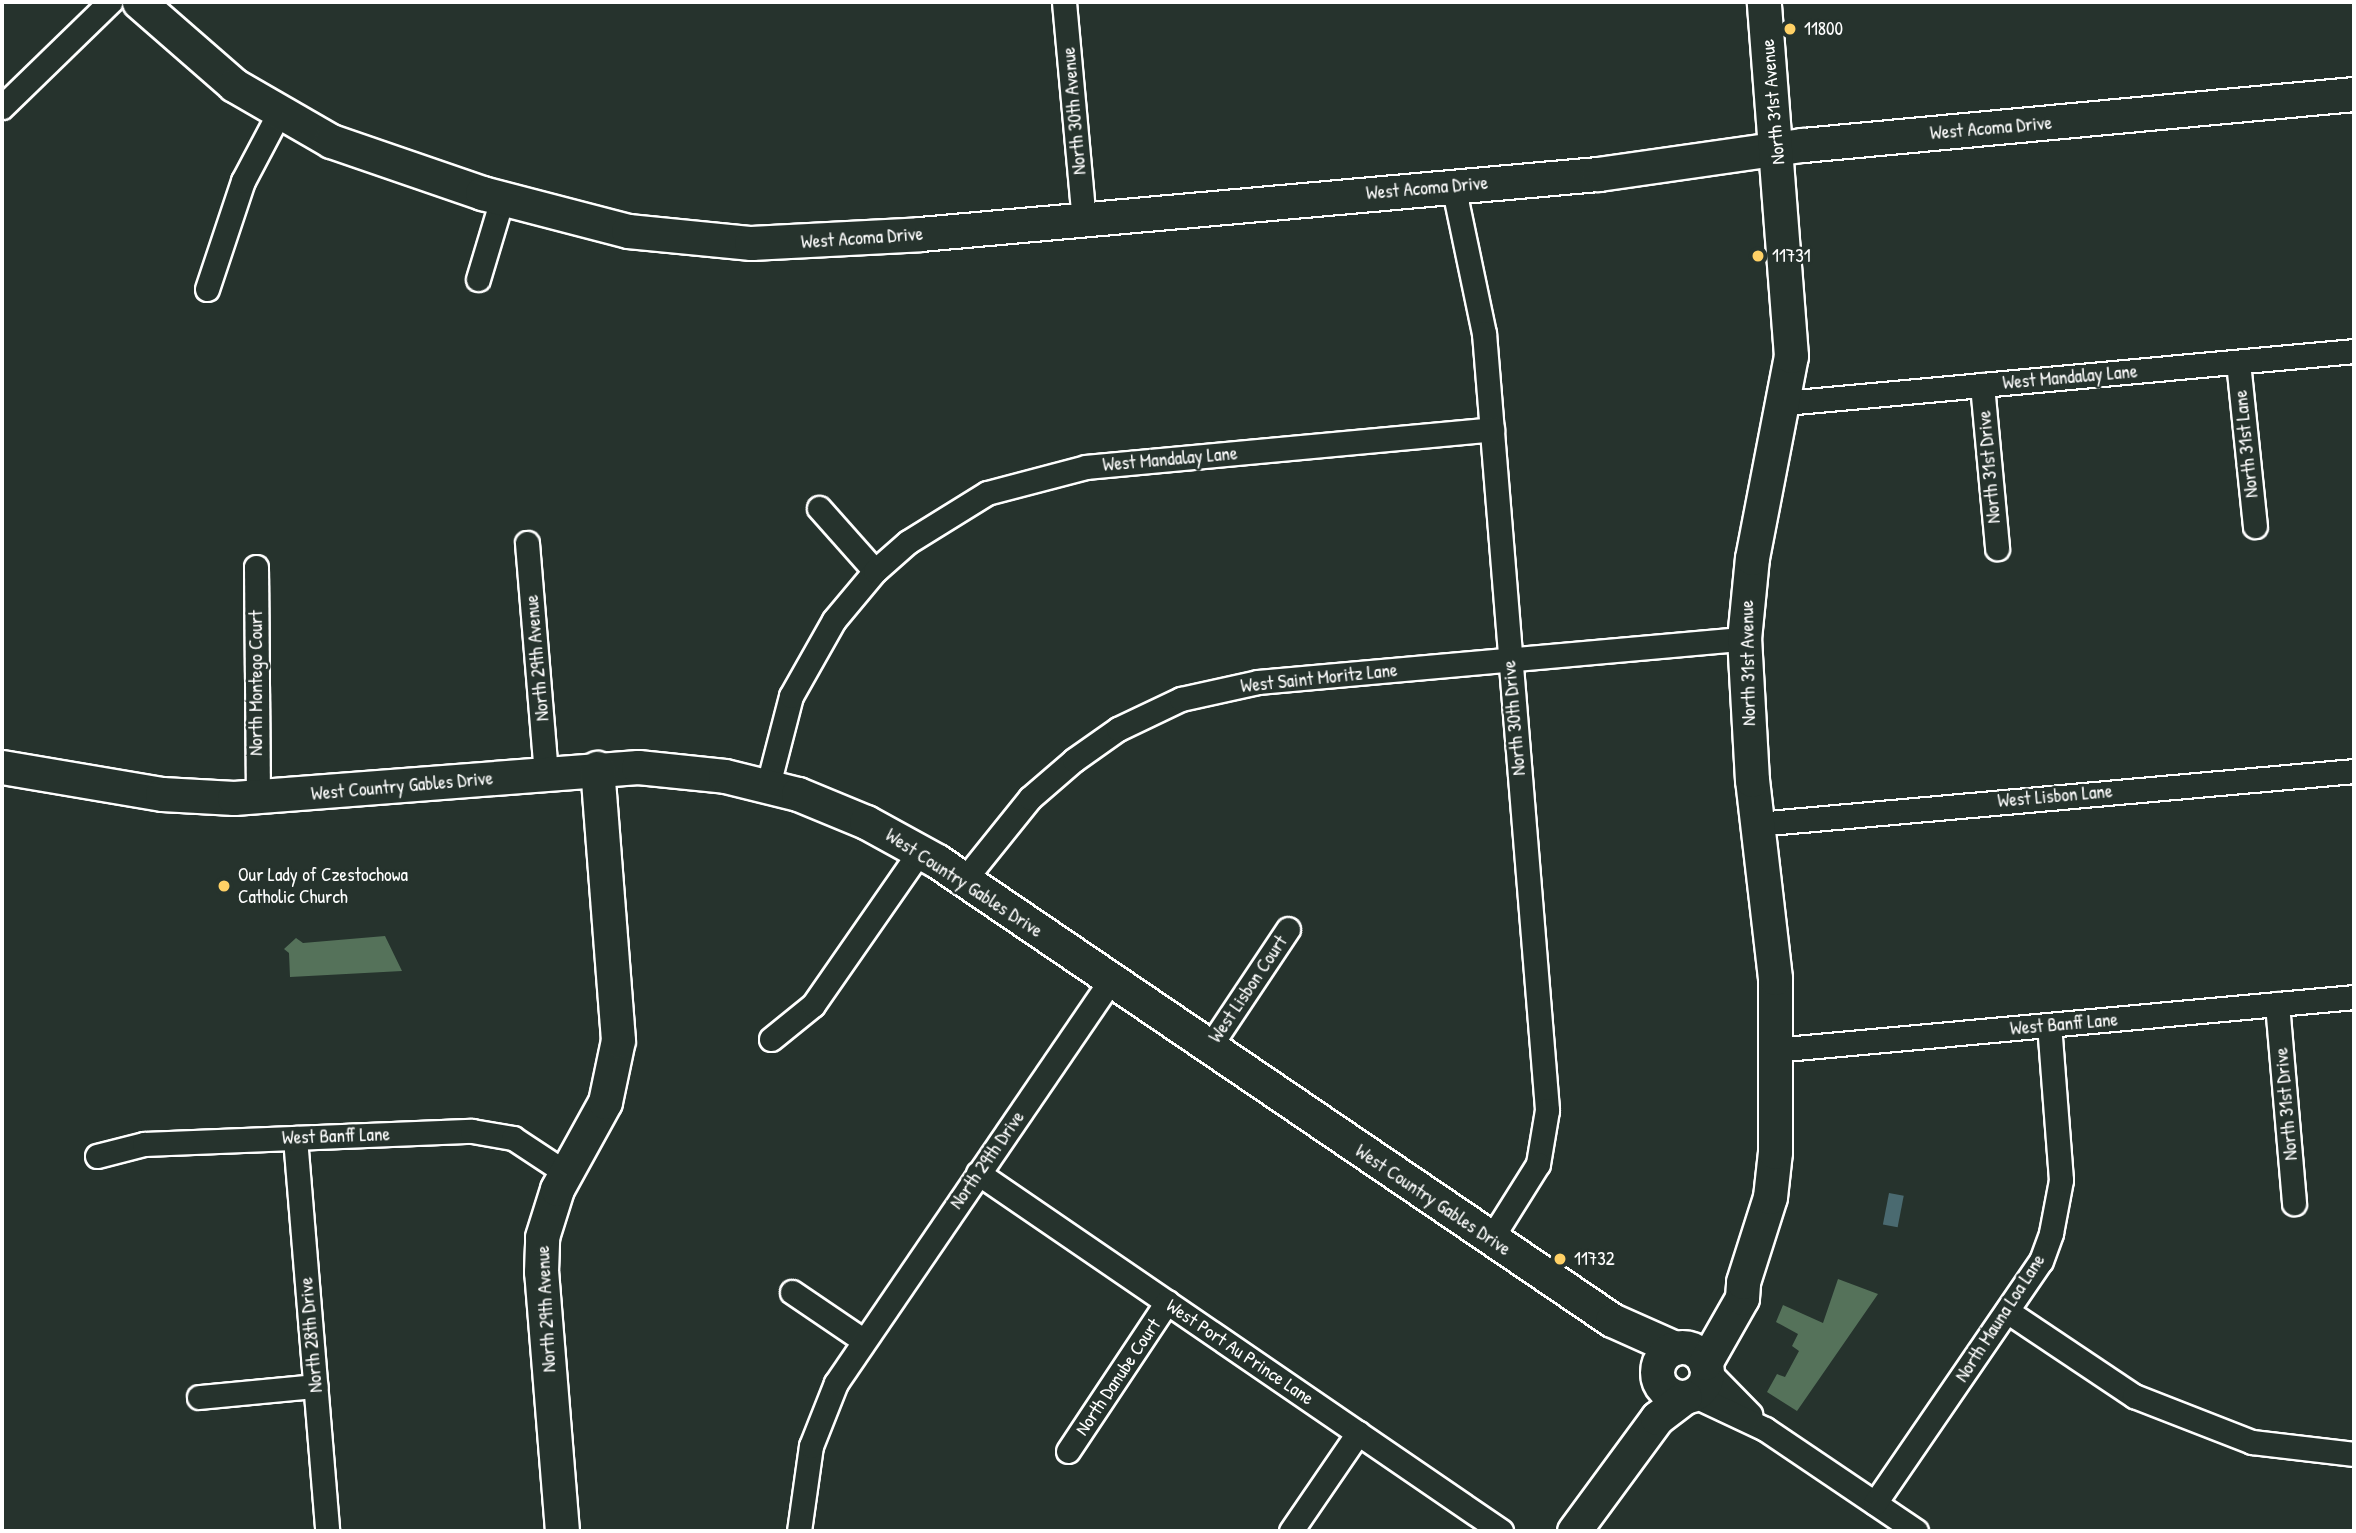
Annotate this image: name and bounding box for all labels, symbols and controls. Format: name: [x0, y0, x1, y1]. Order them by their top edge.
place label: 11800: [1804, 18, 1843, 40]
marker: 11800: [1782, 21, 1798, 37]
street label: North 31st Avenue: [1756, 38, 1790, 166]
street label: North 30th Avenue: [1057, 46, 1091, 176]
street label: West Acoma Drive: [1929, 111, 2053, 145]
street label: West Acoma Drive: [1365, 171, 1489, 205]
street label: West Acoma Drive: [800, 222, 924, 254]
place label: 11731: [1772, 245, 1811, 267]
marker: 11731: [1750, 248, 1766, 264]
street label: West Mandalay Lane: [2002, 360, 2138, 394]
street label: North 31st Lane: [2229, 389, 2263, 499]
street label: North 31st Drive: [1973, 410, 2005, 524]
street label: West Mandalay Lane: [1102, 442, 1238, 476]
street label: North 29th Avenue: [520, 594, 554, 722]
street label: North 31st Avenue: [1736, 600, 1760, 726]
street label: North Montego Court: [245, 610, 267, 756]
street label: West Saint Moritz Lane: [1239, 658, 1399, 698]
street label: North 30th Drive: [1498, 659, 1530, 777]
street label: West Country Gables Drive: [310, 767, 494, 805]
street label: West Lisbon Lane: [1997, 780, 2113, 812]
street label: West Country Gables Drive: [881, 824, 1047, 942]
place label: Our Lady of Czestochowa Catholic Church: [238, 864, 408, 908]
marker: Our Lady of Czestochowa Catholic Church: [216, 878, 232, 894]
street label: West Lisbon Court: [1204, 931, 1292, 1047]
street label: West Banff Lane: [2009, 1008, 2119, 1040]
street label: North 31st Drive: [2270, 1047, 2302, 1161]
street label: North 29th Drive: [945, 1107, 1029, 1213]
street label: West Banff Lane: [282, 1123, 390, 1149]
street label: West Country Gables Drive: [1351, 1140, 1515, 1260]
street label: North 29th Avenue: [531, 1245, 561, 1373]
place label: 11732: [1574, 1248, 1615, 1270]
street label: North Mauna Loa Lane: [1950, 1250, 2050, 1386]
marker: 11732: [1552, 1251, 1568, 1267]
street label: North 28th Drive: [295, 1276, 327, 1394]
street label: West Port Au Prince Lane: [1162, 1294, 1318, 1410]
street label: North Danube Court: [1071, 1314, 1165, 1440]

